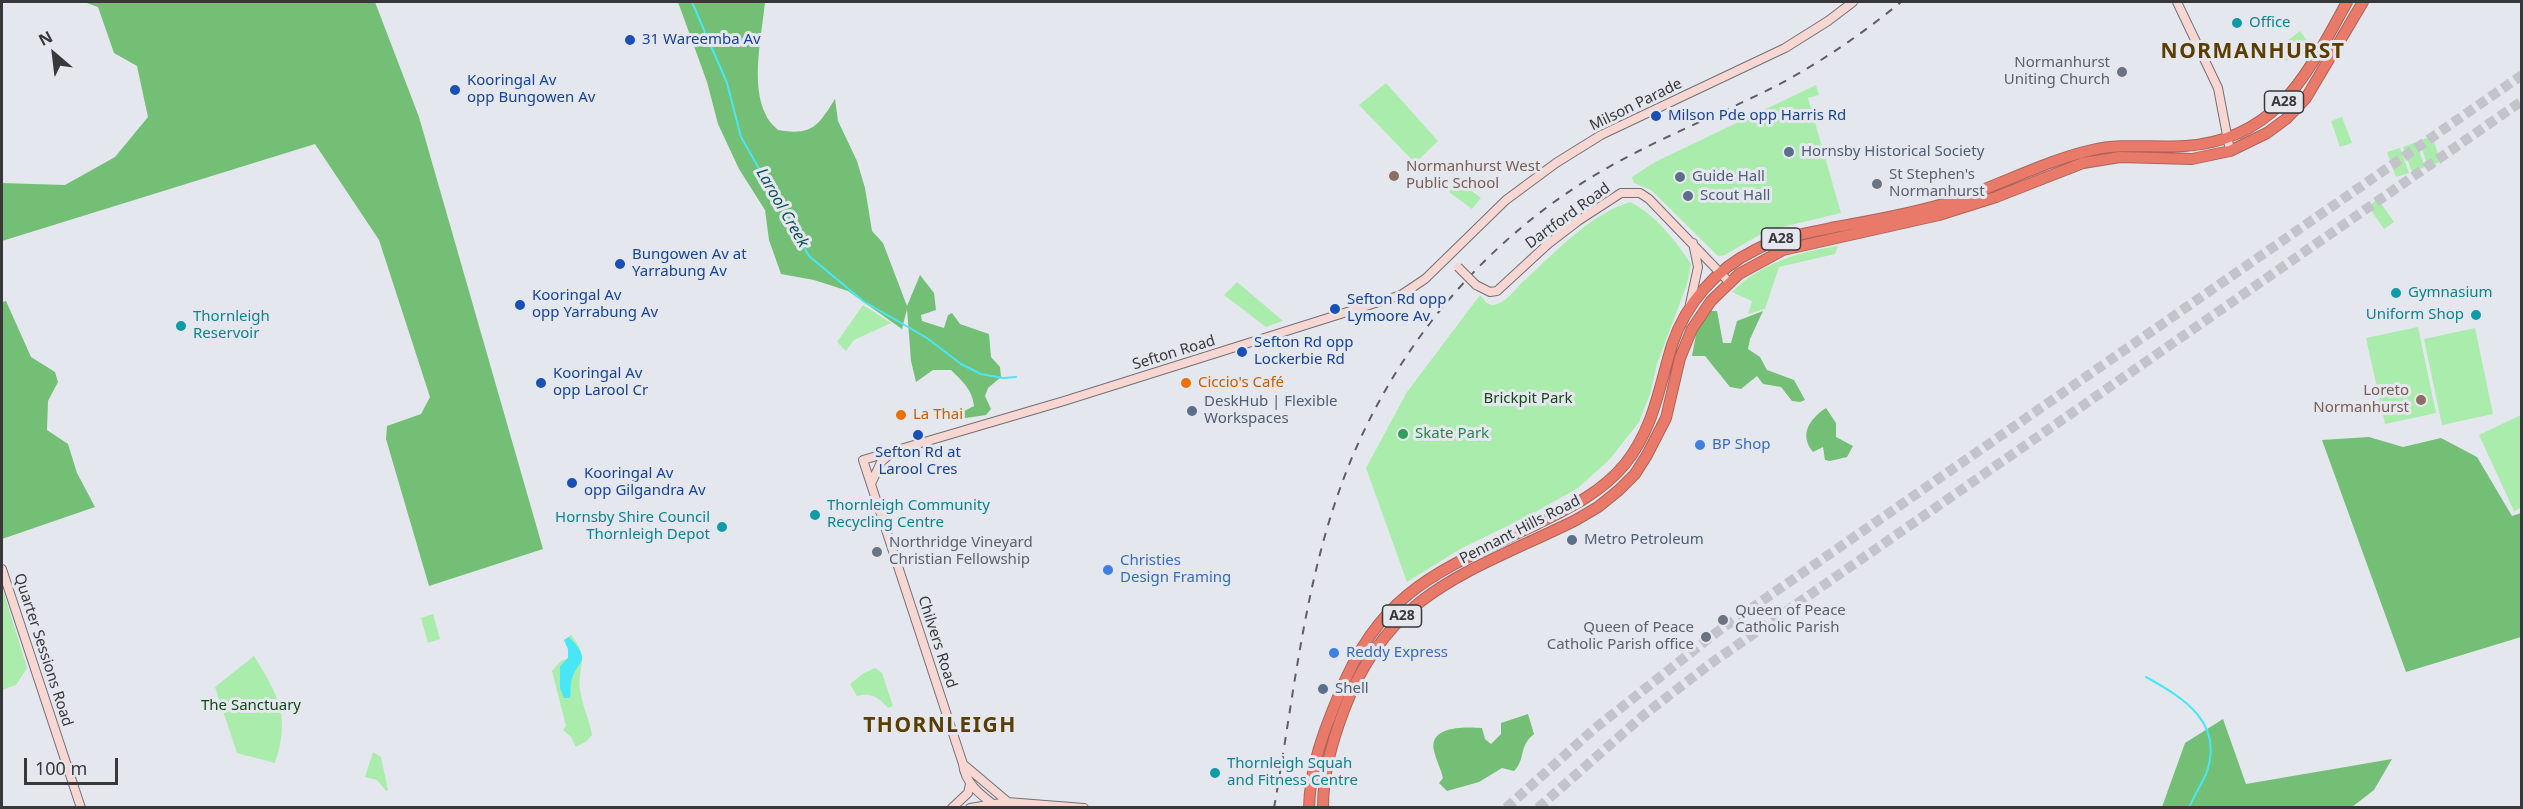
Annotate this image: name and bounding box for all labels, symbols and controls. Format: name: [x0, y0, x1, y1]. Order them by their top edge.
place label: Office: [2249, 14, 2291, 32]
marker: Office: [2230, 16, 2244, 30]
north arrow: [24, 24, 84, 84]
text: N: [35, 25, 56, 51]
place label: 31 Wareemba Av: [642, 31, 761, 49]
marker: 31 Wareemba Av: [623, 33, 637, 47]
district label: NORMANHURST: [2161, 39, 2345, 65]
place label: Normanhurst Uniting Church: [2004, 54, 2110, 89]
marker: Normanhurst Uniting Church: [2115, 65, 2129, 79]
place label: Kooringal Av opp Bungowen Av: [467, 72, 595, 107]
street label: Milson Parade: [1587, 75, 1685, 135]
marker: Kooringal Av opp Bungowen Av: [448, 83, 462, 97]
road number: A28: [2264, 91, 2304, 113]
place label: Milson Pde opp Harris Rd: [1668, 107, 1846, 125]
marker: Milson Pde opp Harris Rd: [1649, 109, 1663, 123]
place label: Hornsby Historical Society: [1801, 143, 1984, 161]
marker: Hornsby Historical Society: [1782, 145, 1796, 159]
place label: Normanhurst West Public School: [1406, 158, 1540, 193]
water label: Larool Creek: [752, 165, 812, 251]
place label: St Stephen's Normanhurst: [1889, 166, 1985, 201]
place label: Guide Hall: [1692, 168, 1765, 186]
marker: Normanhurst West Public School: [1387, 169, 1401, 183]
marker: Guide Hall: [1673, 170, 1687, 184]
marker: St Stephen's Normanhurst: [1870, 177, 1884, 191]
street label: Dartford Road: [1522, 179, 1614, 253]
place label: Scout Hall: [1700, 187, 1770, 205]
marker: Scout Hall: [1681, 189, 1695, 203]
road number: A28: [1762, 228, 1800, 250]
place label: Bungowen Av at Yarrabung Av: [632, 246, 747, 281]
marker: Bungowen Av at Yarrabung Av: [613, 257, 627, 271]
place label: Gymnasium: [2408, 284, 2493, 302]
marker: Gymnasium: [2389, 286, 2403, 300]
place label: Kooringal Av opp Yarrabung Av: [532, 287, 658, 322]
place label: Sefton Rd opp Lymoore Av: [1347, 291, 1446, 326]
marker: Kooringal Av opp Yarrabung Av: [513, 298, 527, 312]
marker: Sefton Rd opp Lymoore Av: [1328, 302, 1342, 316]
place label: Uniform Shop: [2366, 306, 2464, 324]
place label: Thornleigh Reservoir: [193, 308, 270, 343]
marker: Uniform Shop: [2469, 308, 2483, 322]
marker: Thornleigh Reservoir: [174, 319, 188, 333]
street label: Sefton Road: [1130, 332, 1218, 374]
place label: Sefton Rd opp Lockerbie Rd: [1254, 334, 1353, 369]
marker: Sefton Rd opp Lockerbie Rd: [1235, 345, 1249, 359]
place label: Kooringal Av opp Larool Cr: [553, 365, 648, 400]
place label: Ciccio's Café: [1198, 374, 1284, 392]
marker: Kooringal Av opp Larool Cr: [534, 376, 548, 390]
marker: Ciccio's Café: [1179, 376, 1193, 390]
place label: Loreto Normanhurst: [2313, 382, 2409, 417]
park label: Brickpit Park: [1483, 390, 1573, 408]
place label: DeskHub | Flexible Workspaces: [1204, 393, 1337, 428]
marker: Loreto Normanhurst: [2414, 393, 2428, 407]
marker: DeskHub | Flexible Workspaces: [1185, 404, 1199, 418]
place label: La Thai: [913, 406, 963, 424]
marker: La Thai: [894, 408, 908, 422]
place label: Skate Park: [1415, 425, 1489, 443]
marker: Skate Park: [1396, 427, 1410, 441]
marker: Sefton Rd at Larool Cres: [911, 428, 925, 442]
place label: BP Shop: [1712, 436, 1771, 454]
marker: BP Shop: [1693, 438, 1707, 452]
place label: Sefton Rd at Larool Cres: [875, 444, 961, 479]
place label: Kooringal Av opp Gilgandra Av: [584, 465, 706, 500]
marker: Kooringal Av opp Gilgandra Av: [565, 476, 579, 490]
street label: Pennant Hills Road: [1457, 492, 1583, 568]
place label: Thornleigh Community Recycling Centre: [827, 497, 990, 532]
marker: Thornleigh Community Recycling Centre: [808, 508, 822, 522]
place label: Hornsby Shire Council Thornleigh Depot: [555, 509, 710, 544]
marker: Hornsby Shire Council Thornleigh Depot: [715, 520, 729, 534]
place label: Metro Petroleum: [1584, 531, 1704, 549]
marker: Metro Petroleum: [1565, 533, 1579, 547]
place label: Northridge Vineyard Christian Fellowship: [889, 534, 1033, 569]
marker: Northridge Vineyard Christian Fellowship: [870, 545, 884, 559]
place label: Christies Design Framing: [1120, 552, 1231, 587]
marker: Christies Design Framing: [1101, 563, 1115, 577]
street label: Quarter Sessions Road: [10, 571, 76, 729]
street label: Chilvers Road: [914, 594, 960, 690]
place label: Queen of Peace Catholic Parish: [1735, 602, 1846, 637]
road number: A28: [1382, 605, 1422, 627]
marker: Queen of Peace Catholic Parish: [1716, 613, 1730, 627]
place label: Queen of Peace Catholic Parish office: [1547, 619, 1694, 654]
marker: Queen of Peace Catholic Parish office: [1699, 630, 1713, 644]
place label: Reddy Express: [1346, 644, 1448, 662]
marker: Reddy Express: [1327, 646, 1341, 660]
place label: Shell: [1335, 680, 1369, 698]
marker: Shell: [1316, 682, 1330, 696]
park label: The Sanctuary: [201, 697, 301, 715]
district label: THORNLEIGH: [863, 713, 1017, 739]
scale bar: [27, 746, 122, 784]
place label: Thornleigh Squah and Fitness Centre: [1227, 755, 1358, 790]
text: 100 m: [35, 756, 87, 780]
marker: Thornleigh Squah and Fitness Centre: [1208, 766, 1222, 780]

